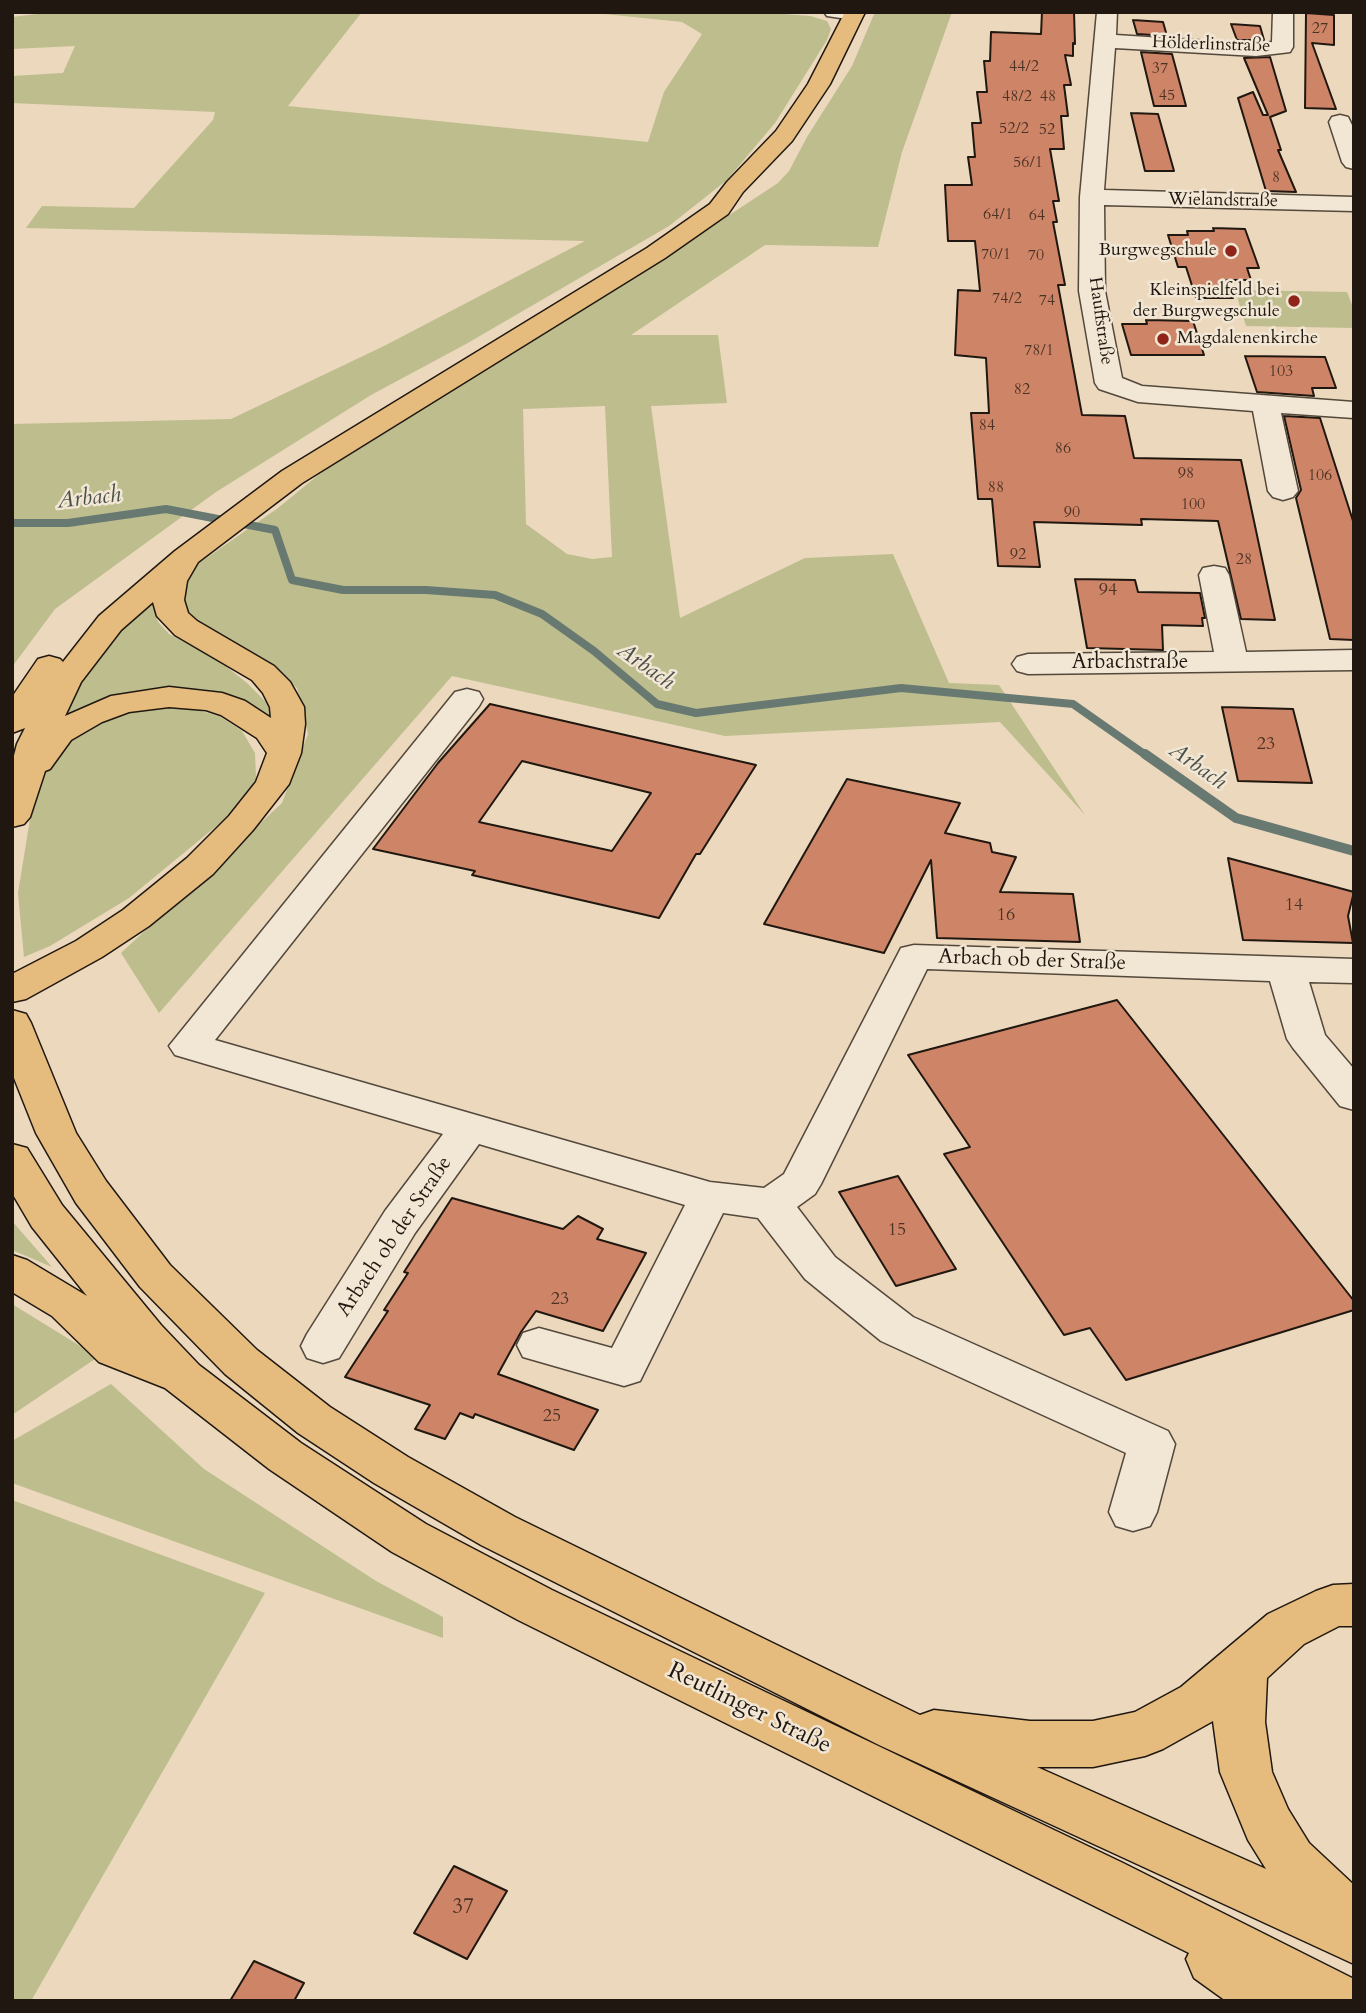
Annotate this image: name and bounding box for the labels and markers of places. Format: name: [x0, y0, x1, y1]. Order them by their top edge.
place label: Burgwegschule: [1099, 240, 1217, 262]
marker: Burgwegschule: [1223, 243, 1239, 259]
place label: Kleinspielfeld bei der Burgwegschule: [1133, 280, 1280, 322]
marker: Kleinspielfeld bei der Burgwegschule: [1286, 293, 1302, 309]
place label: Magdalenenkirche: [1177, 328, 1318, 350]
marker: Magdalenenkirche: [1155, 331, 1171, 347]

